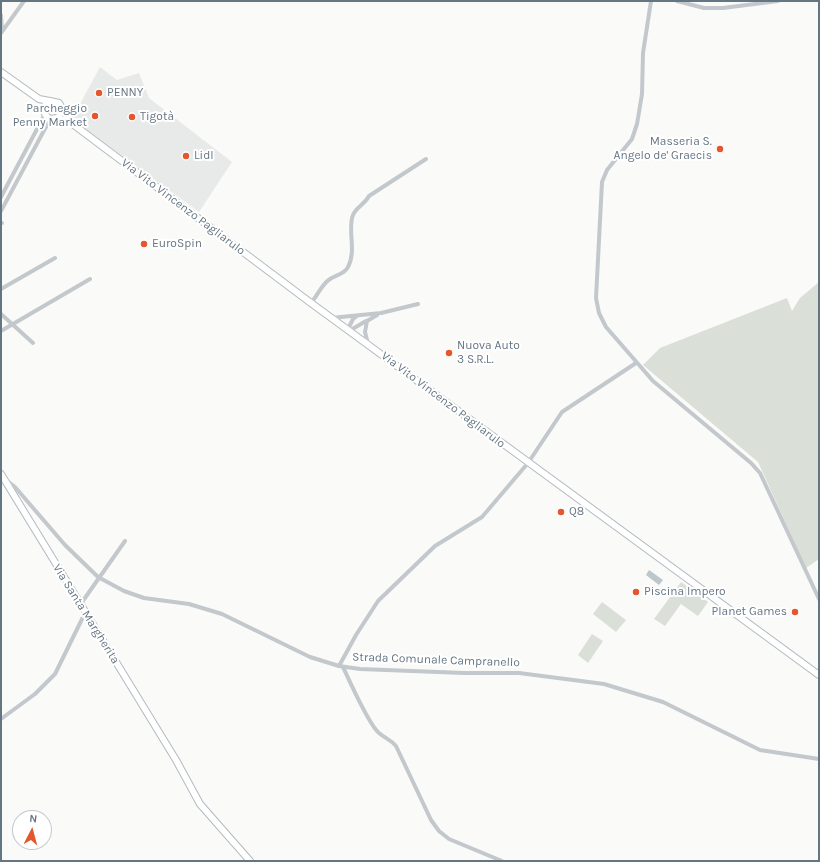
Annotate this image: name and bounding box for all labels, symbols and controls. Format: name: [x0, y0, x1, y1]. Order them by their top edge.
place label: PENNY: [107, 86, 143, 100]
marker: PENNY: [94, 88, 104, 98]
place label: Parcheggio Penny Market: [13, 102, 87, 130]
place label: Tigotà: [140, 110, 174, 124]
marker: Parcheggio Penny Market: [90, 111, 100, 121]
marker: Tigotà: [127, 112, 137, 122]
place label: Masseria S. Angelo de' Graecis: [614, 135, 712, 163]
marker: Masseria S. Angelo de' Graecis: [715, 144, 725, 154]
place label: Lidl: [194, 149, 214, 163]
marker: Lidl: [181, 151, 191, 161]
street label: Via Vito Vincenzo Pagliarulo: [118, 156, 248, 258]
place label: EuroSpin: [152, 237, 202, 251]
marker: EuroSpin: [139, 239, 149, 249]
place label: Nuova Auto 3 S.R.L.: [457, 339, 520, 367]
marker: Nuova Auto 3 S.R.L.: [444, 348, 454, 358]
street label: Via Vito Vincenzo Pagliarulo: [378, 349, 508, 451]
place label: Q8: [569, 505, 584, 519]
marker: Q8: [556, 507, 566, 517]
street label: Via Santa Margherita: [49, 561, 123, 667]
place label: Piscina Impero: [644, 585, 726, 599]
marker: Piscina Impero: [631, 587, 641, 597]
place label: Planet Games: [712, 605, 787, 619]
marker: Planet Games: [790, 607, 800, 617]
street label: Strada Comunale Campranello: [352, 650, 520, 670]
north arrow: [12, 810, 52, 850]
text: N: [29, 812, 38, 825]

